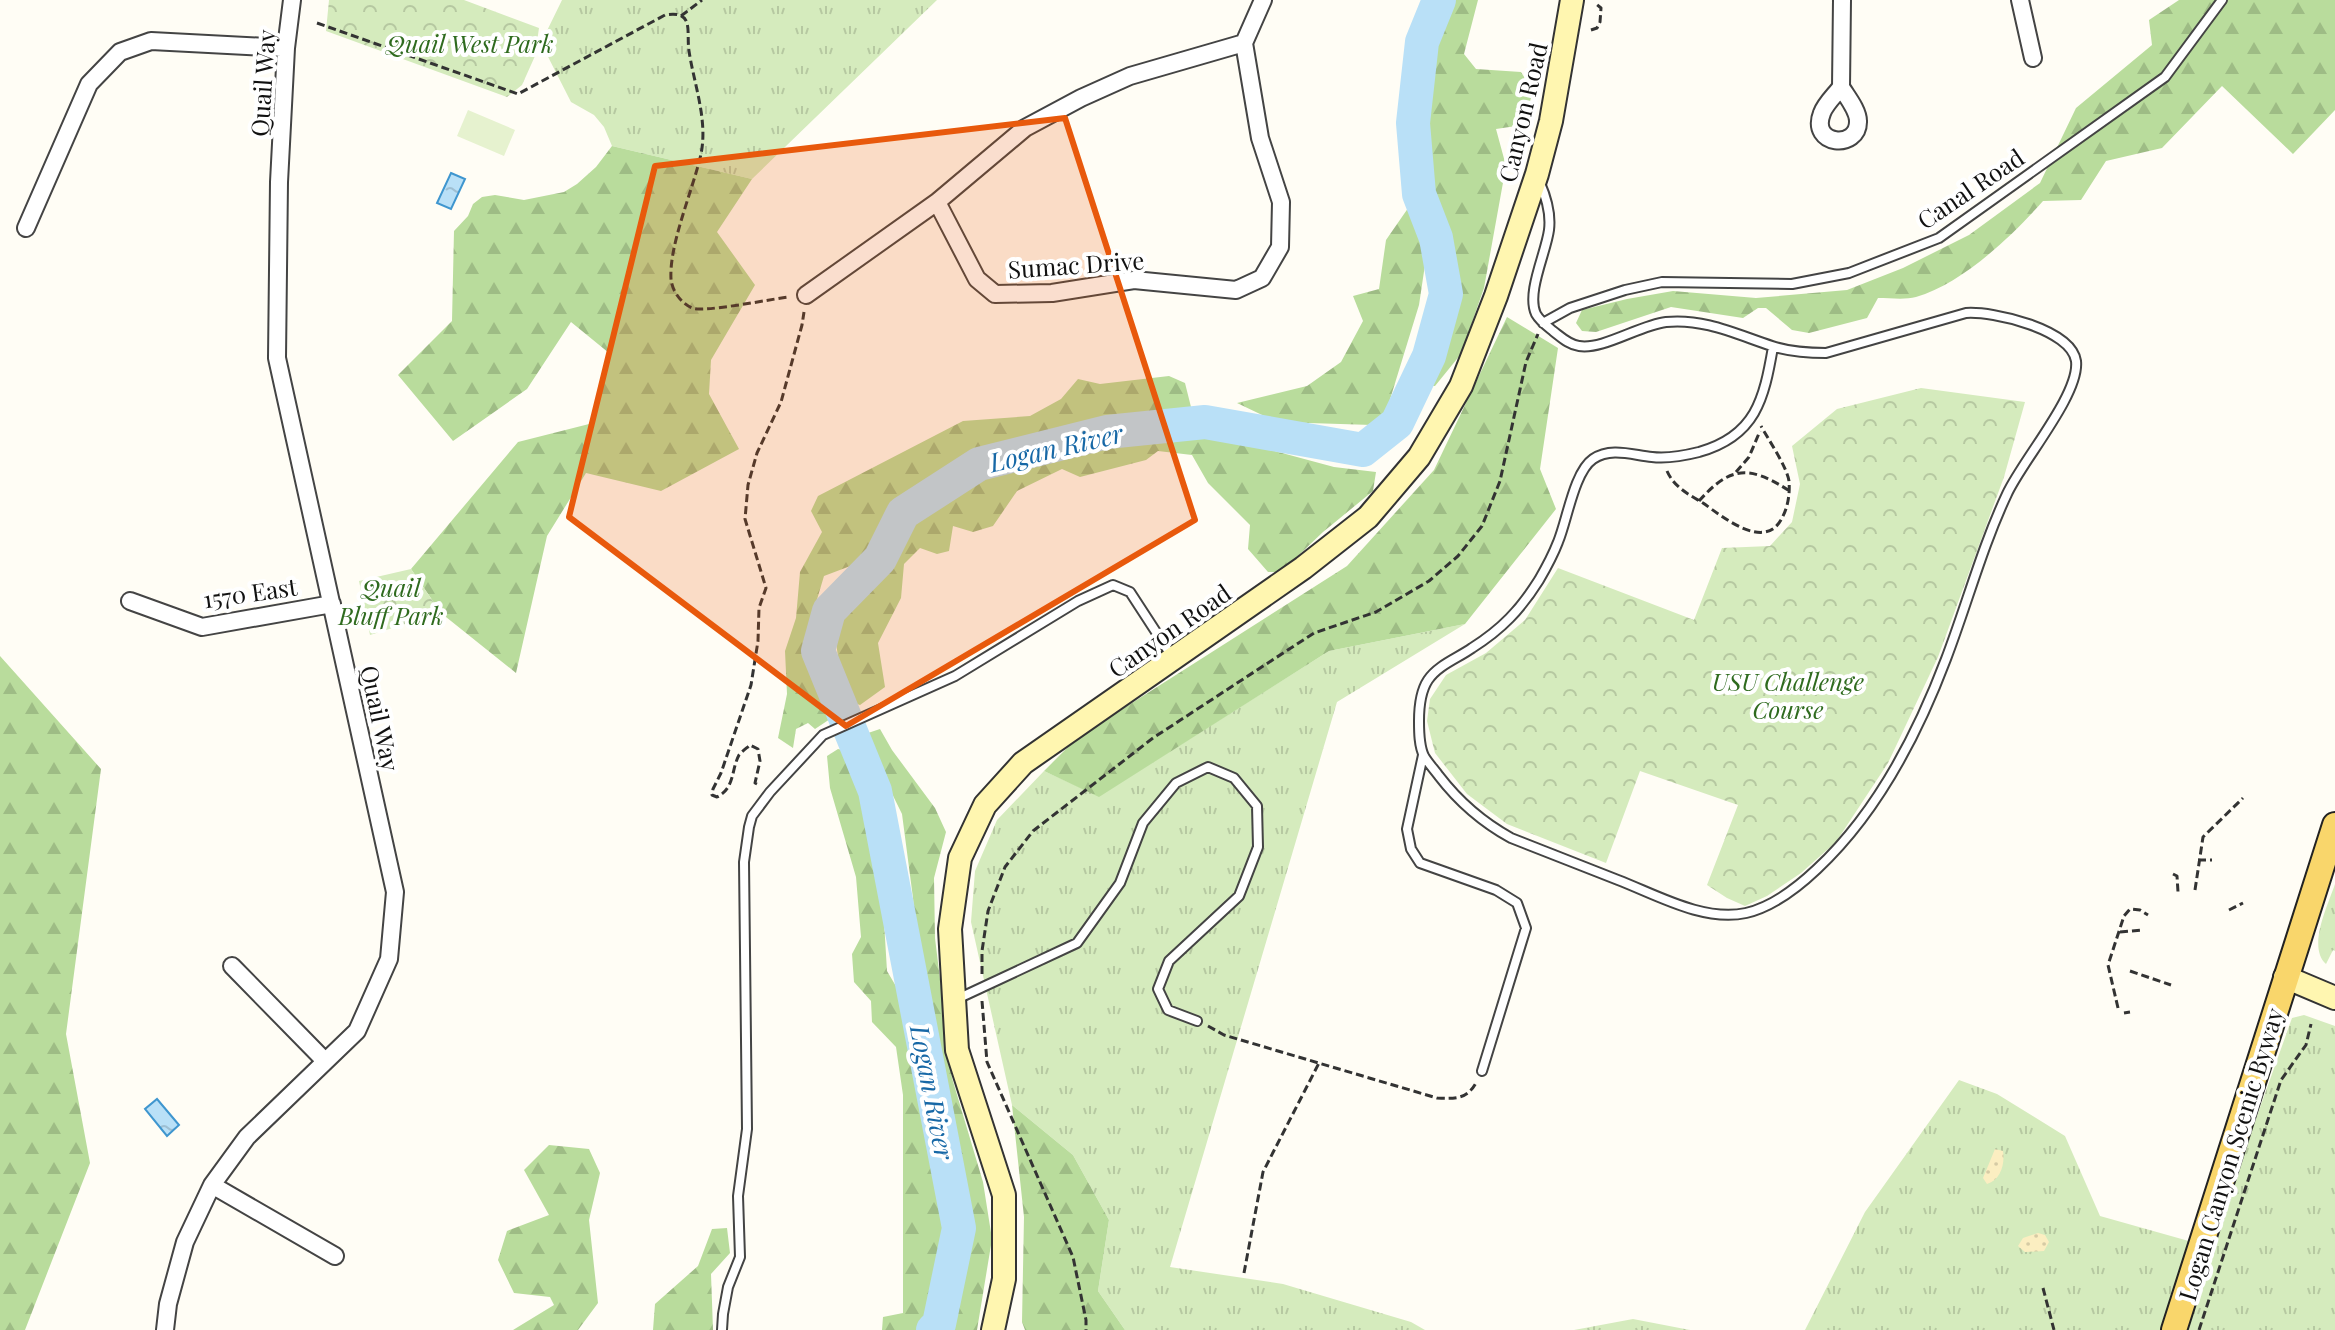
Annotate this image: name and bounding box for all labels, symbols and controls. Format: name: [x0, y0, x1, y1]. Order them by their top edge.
park label: Quail West Park: [384, 27, 554, 59]
street label: Quail Way: [242, 28, 282, 138]
street label: Canyon Road: [1490, 39, 1554, 185]
street label: Canal Road: [1910, 141, 2030, 235]
street label: Sumac Drive: [1007, 243, 1145, 285]
water label: Logan River: [985, 414, 1127, 480]
street label: 1570 East: [201, 570, 299, 614]
park label: Quail Bluff Park: [337, 571, 444, 631]
street label: Canyon Road: [1101, 576, 1237, 684]
street label: Quail Way: [354, 662, 408, 774]
park label: USU Challenge Course: [1712, 665, 1864, 725]
street label: Logan Canyon Scenic Byway: [2170, 1004, 2290, 1304]
water label: Logan River: [903, 1021, 963, 1163]

